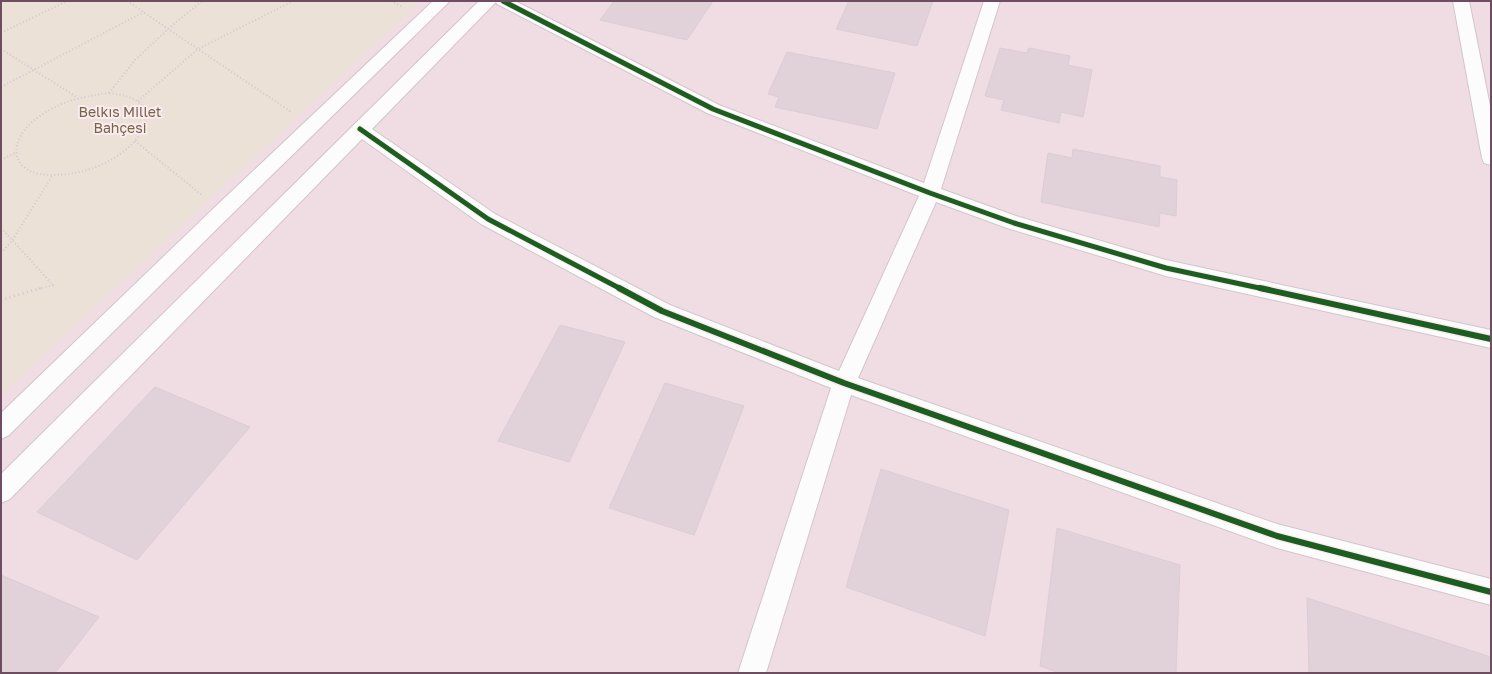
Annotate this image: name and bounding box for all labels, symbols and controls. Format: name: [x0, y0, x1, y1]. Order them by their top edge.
park label: Belkıs Millet Bahçesi: [79, 103, 161, 136]

